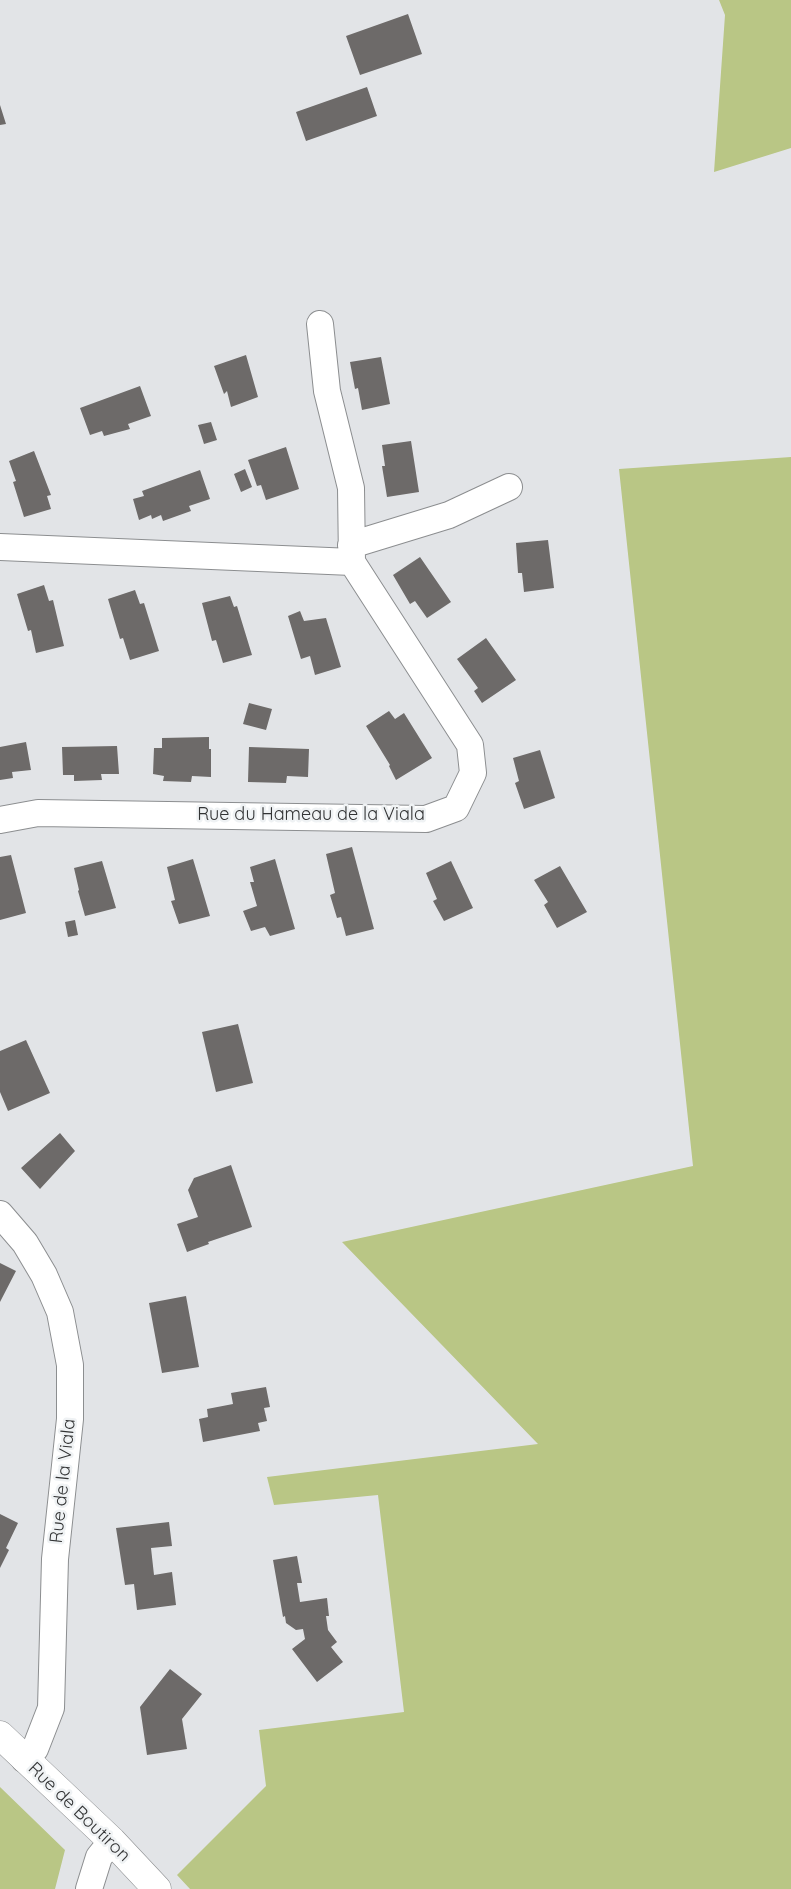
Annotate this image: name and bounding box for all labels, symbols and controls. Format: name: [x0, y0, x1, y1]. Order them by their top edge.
street label: Rue du Hameau de la Viala: [197, 804, 425, 826]
street label: Rue de la Viala: [46, 1418, 80, 1544]
street label: Rue de Boutiron: [23, 1758, 135, 1866]

